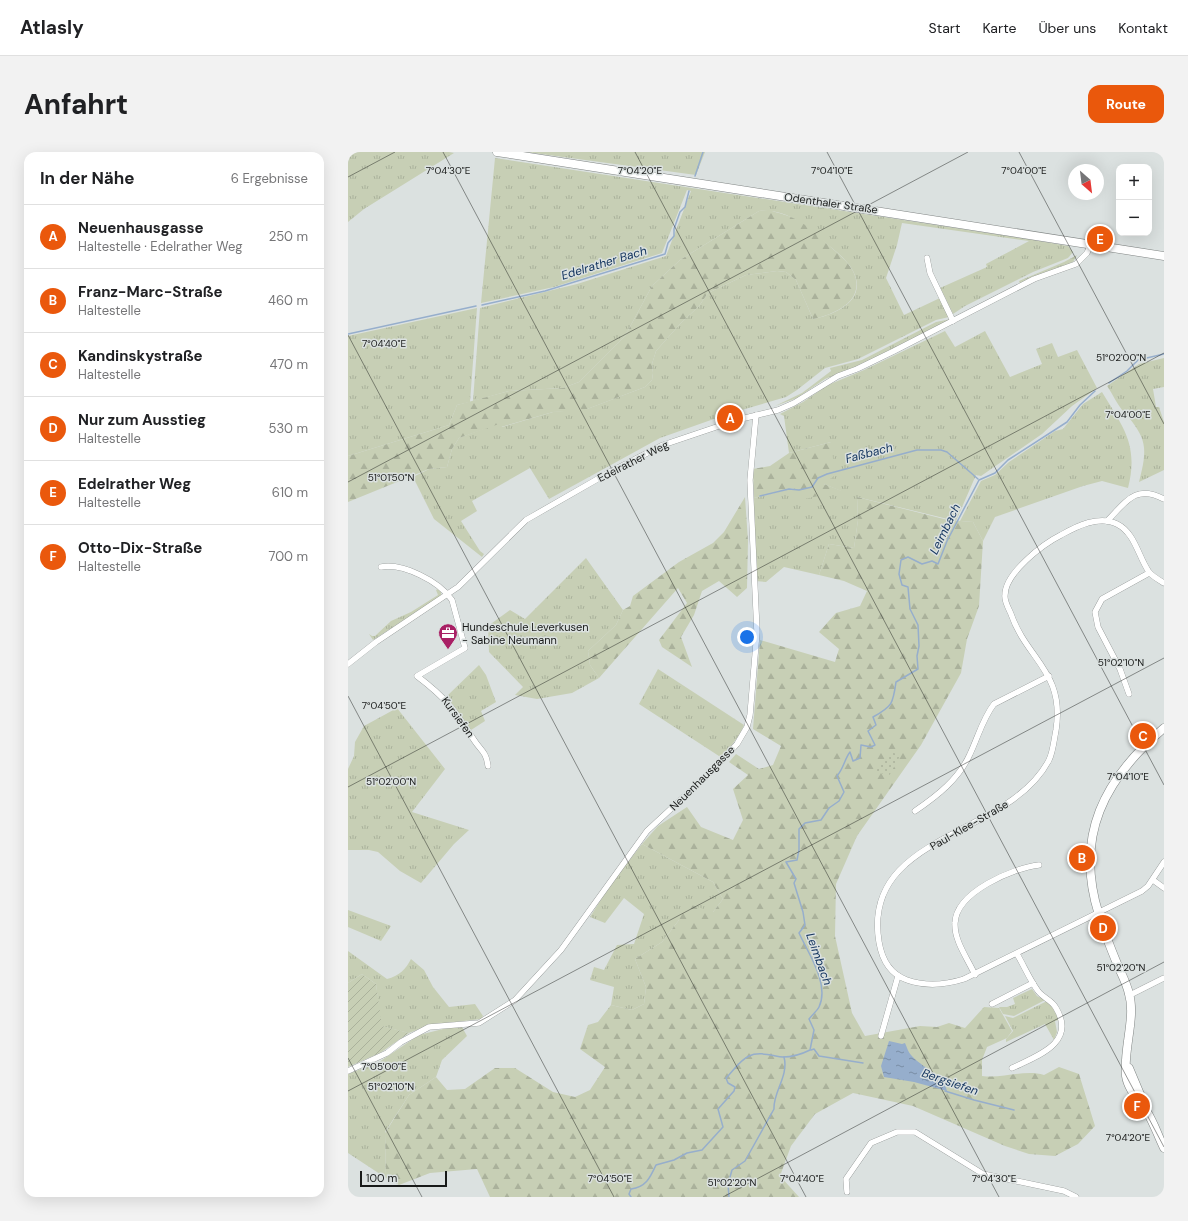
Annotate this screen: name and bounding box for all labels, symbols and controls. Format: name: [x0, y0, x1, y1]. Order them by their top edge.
text: Atlasly: [20, 15, 84, 40]
text: Start: [929, 19, 960, 37]
text: Karte: [982, 19, 1016, 37]
text: Über uns: [1038, 19, 1096, 37]
text: Kontakt: [1118, 19, 1168, 37]
button: Route: [1088, 85, 1164, 123]
text: Anfahrt: [24, 86, 128, 123]
text: 7°04'30"E: [426, 164, 471, 177]
text: 7°04'20"E: [618, 164, 663, 177]
text: 7°04'10"E: [811, 164, 853, 177]
text: 7°04'00"E: [1001, 164, 1047, 177]
north arrow: [1068, 164, 1104, 200]
map controls: [1116, 164, 1152, 236]
button: +: [1116, 164, 1152, 200]
text: In der Nähe: [40, 167, 135, 189]
text: 6 Ergebnisse: [231, 170, 308, 187]
street label: Odenthaler Straße: [783, 189, 879, 217]
button: −: [1116, 200, 1152, 236]
text: Neuenhausgasse: [78, 218, 204, 238]
pin: E: [1087, 224, 1113, 254]
text: A: [48, 228, 58, 245]
text: 250 m: [269, 228, 308, 245]
text: Haltestelle · Edelrather Weg: [78, 238, 243, 255]
water label: Edelrather Bach: [559, 242, 649, 284]
text: Franz-Marc-Straße: [78, 282, 222, 302]
text: B: [49, 292, 57, 309]
text: 460 m: [268, 292, 308, 309]
text: Haltestelle: [78, 302, 141, 319]
text: 7°04'40"E: [362, 337, 406, 350]
text: Kandinskystraße: [78, 346, 203, 366]
text: 51°02'00"N: [1096, 351, 1146, 364]
text: C: [48, 356, 58, 373]
text: 470 m: [269, 356, 308, 373]
text: Haltestelle: [78, 366, 141, 383]
pin: A: [717, 403, 743, 433]
text: 7°04'00"E: [1105, 408, 1151, 421]
text: Nur zum Ausstieg: [78, 410, 206, 430]
text: D: [48, 420, 58, 437]
text: 530 m: [268, 420, 308, 437]
text: Haltestelle: [78, 430, 141, 447]
street label: Edelrather Weg: [595, 437, 671, 485]
water label: Faßbach: [844, 439, 895, 467]
text: 51°01'50"N: [368, 471, 414, 484]
text: Edelrather Weg: [78, 474, 191, 494]
text: E: [49, 484, 57, 501]
text: 610 m: [272, 484, 308, 501]
text: Haltestelle: [78, 494, 141, 511]
water label: Leimbach: [926, 501, 964, 557]
text: Otto-Dix-Straße: [78, 538, 202, 558]
text: F: [49, 548, 57, 565]
text: 700 m: [268, 548, 308, 565]
text: Haltestelle: [78, 558, 141, 575]
place label: Hundeschule Leverkusen - Sabine Neumann: [462, 620, 589, 647]
office icon: Hundeschule Leverkusen - Sabine Neumann: [437, 622, 459, 650]
your location: [737, 627, 757, 647]
text: 51°02'10"N: [1098, 656, 1144, 669]
street label: Kursiefen: [438, 694, 478, 740]
text: 7°04'50"E: [362, 699, 407, 712]
pin: C: [1130, 721, 1156, 751]
street label: Neuenhausgasse: [667, 743, 737, 813]
text: 7°04'10"E: [1107, 770, 1149, 783]
text: 51°02'00"N: [366, 775, 416, 788]
street label: Paul-Klee-Straße: [927, 797, 1011, 853]
pin: B: [1069, 843, 1095, 873]
pin: D: [1090, 913, 1116, 943]
water label: Leimbach: [802, 931, 836, 987]
text: 51°02'20"N: [1096, 961, 1146, 974]
text: 7°05'00"E: [361, 1060, 407, 1073]
water label: Bergsiefen: [920, 1065, 980, 1099]
text: 51°02'10"N: [368, 1080, 414, 1093]
pin: F: [1124, 1091, 1150, 1121]
text: 7°04'20"E: [1106, 1131, 1151, 1144]
scale bar: [360, 1169, 447, 1188]
text: 100 m: [366, 1171, 397, 1185]
text: 7°04'50"E: [588, 1172, 633, 1185]
text: 7°04'40"E: [780, 1172, 824, 1185]
text: 7°04'30"E: [972, 1172, 1017, 1185]
text: 51°02'20"N: [707, 1176, 757, 1189]

